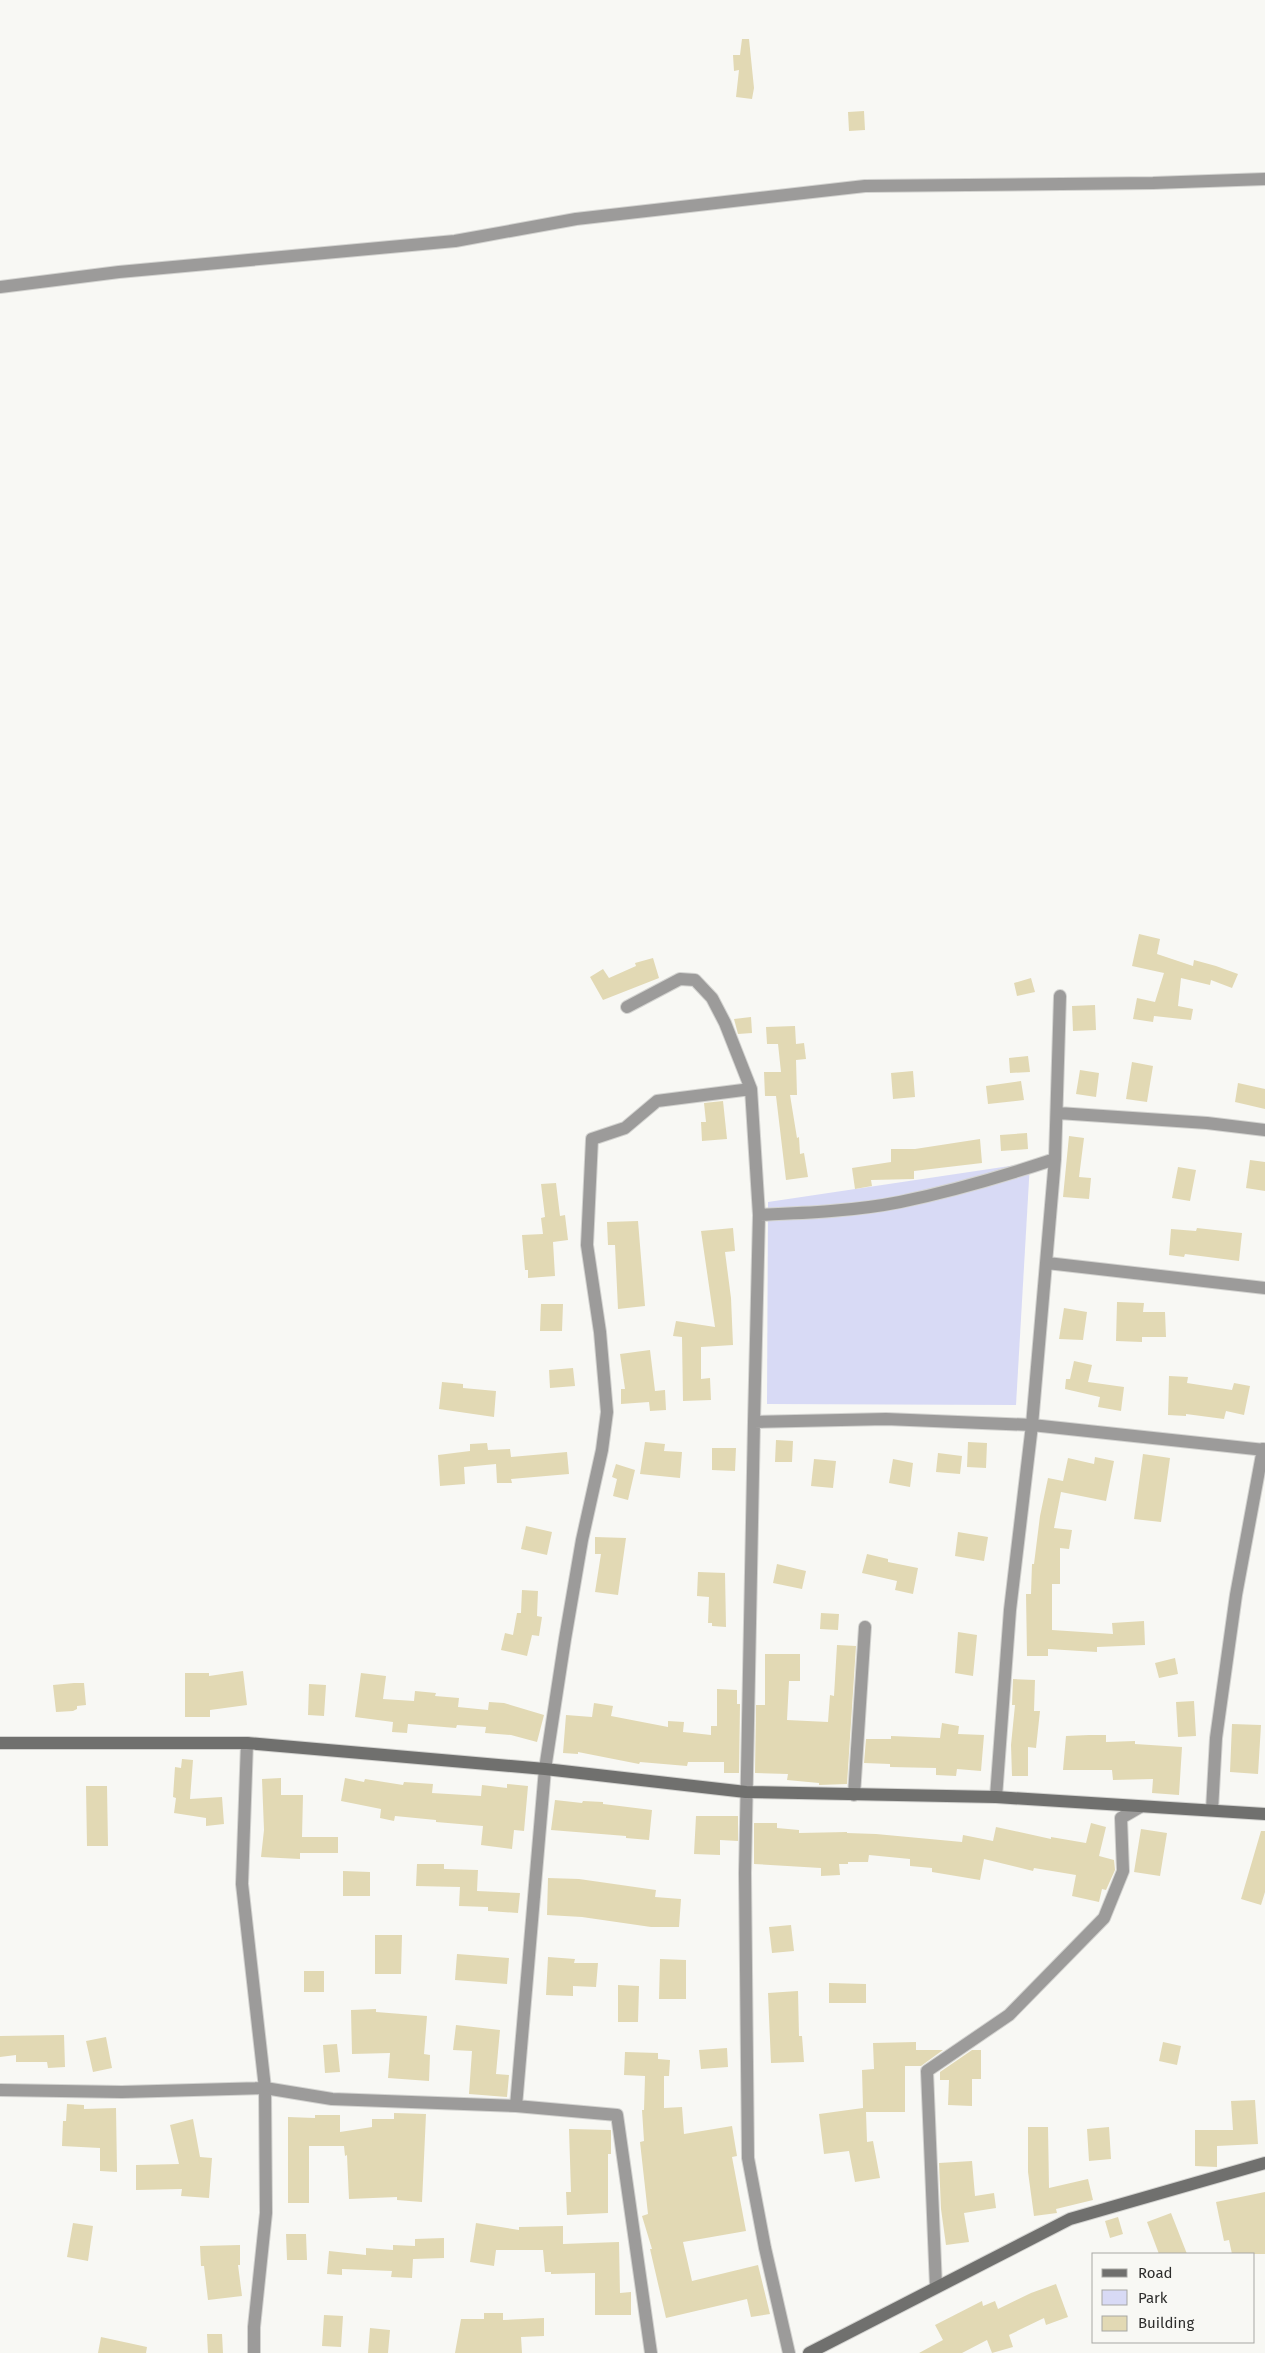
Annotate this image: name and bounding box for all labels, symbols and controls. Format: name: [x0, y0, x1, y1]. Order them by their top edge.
legend: [1092, 2253, 1255, 2343]
text: Road: [1138, 2264, 1173, 2282]
text: Park: [1138, 2289, 1168, 2307]
text: Building: [1138, 2314, 1194, 2332]

